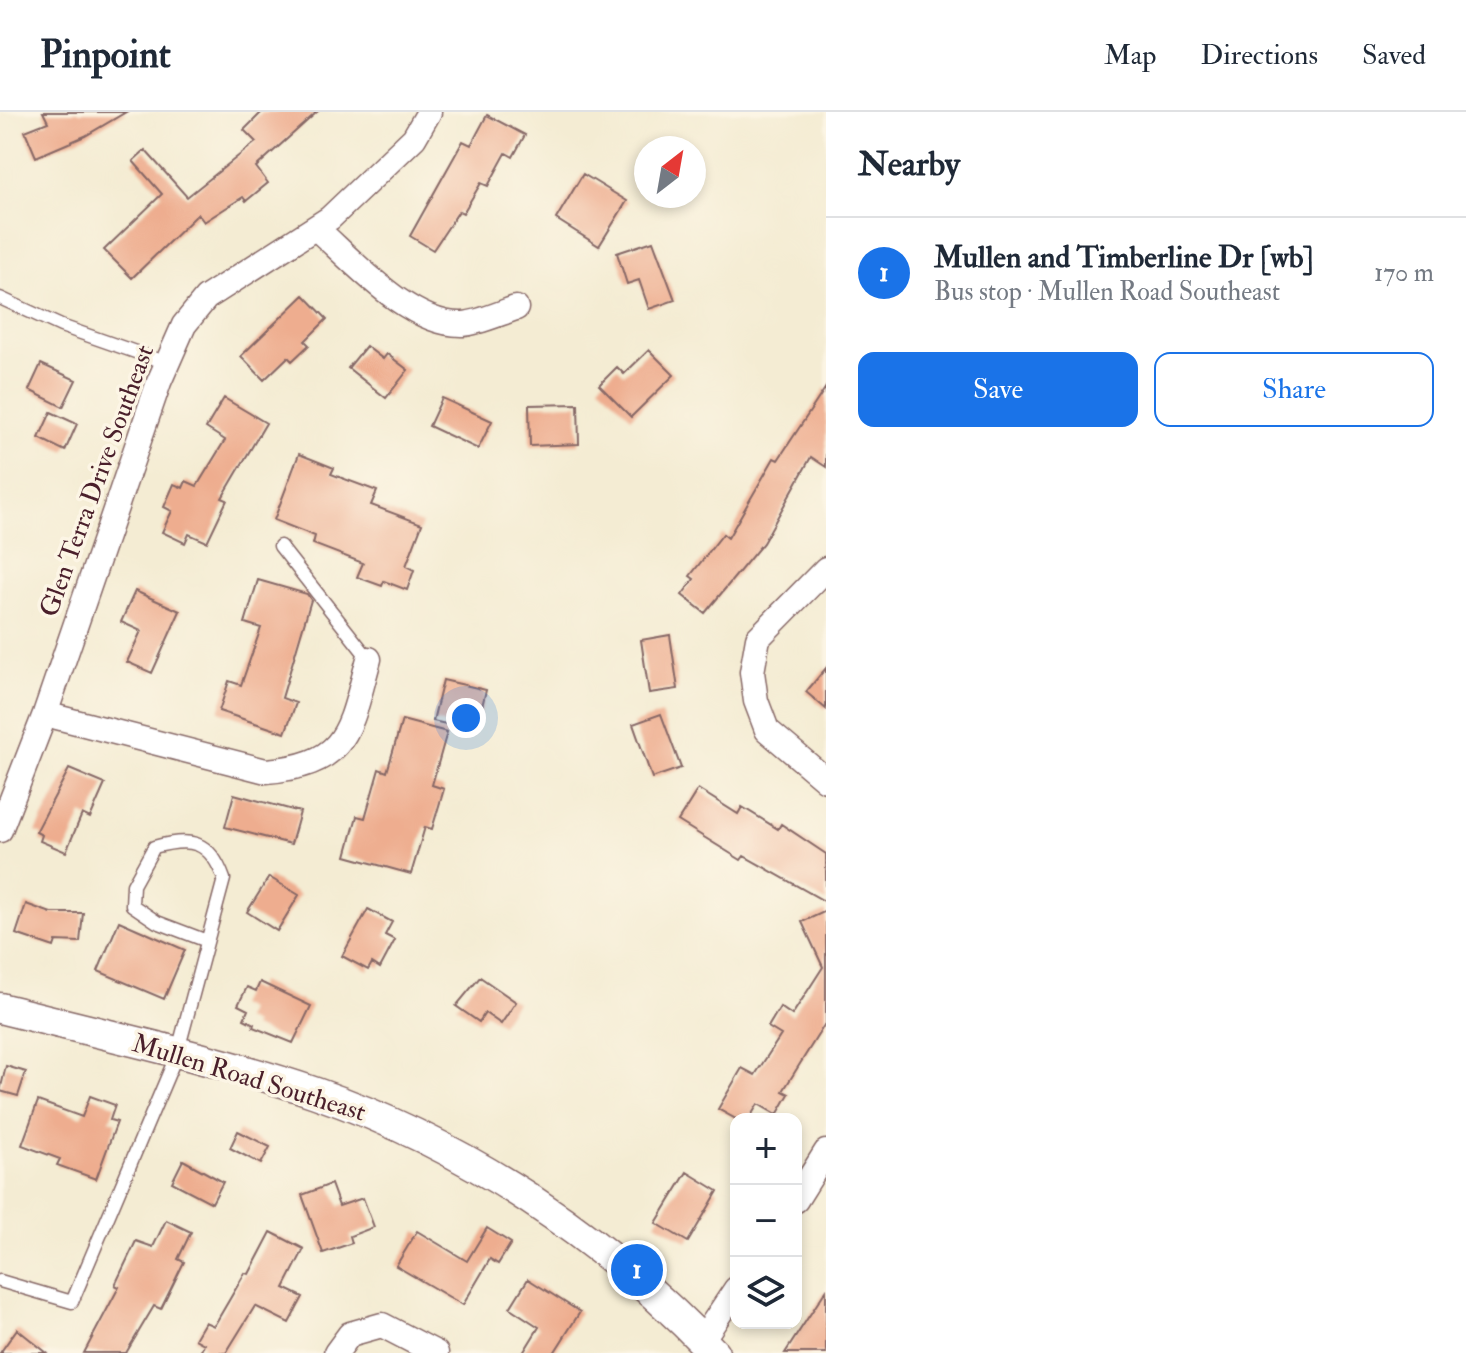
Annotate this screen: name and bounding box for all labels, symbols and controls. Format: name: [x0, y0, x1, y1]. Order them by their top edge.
text: Pinpoint: [40, 31, 171, 79]
text: Map: [1104, 38, 1157, 73]
text: Directions: [1201, 38, 1318, 73]
text: Saved: [1362, 38, 1426, 73]
north arrow: [634, 136, 706, 208]
text: Nearby: [858, 143, 960, 186]
text: Mullen and Timberline Dr [wb]: [934, 239, 1314, 276]
text: 1: [879, 257, 889, 289]
text: 170 m: [1374, 257, 1434, 289]
text: Bus stop · Mullen Road Southeast: [934, 276, 1280, 308]
street label: Glen Terra Drive Southeast: [33, 341, 161, 621]
button: Save: [858, 352, 1138, 427]
button: Share: [1154, 352, 1434, 427]
your location: [446, 698, 486, 738]
street label: Mullen Road Southeast: [128, 1027, 370, 1129]
map controls: [730, 1113, 802, 1329]
button: +: [730, 1113, 802, 1185]
button: −: [730, 1185, 802, 1257]
pin: 1: [611, 1240, 663, 1300]
button: layers: [730, 1257, 802, 1329]

